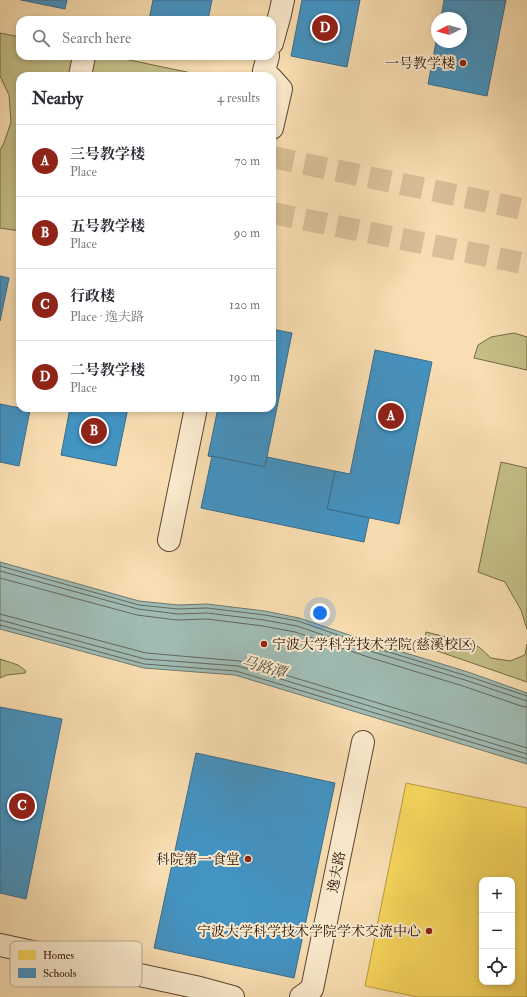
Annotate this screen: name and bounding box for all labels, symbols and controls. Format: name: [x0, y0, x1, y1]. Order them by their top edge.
north arrow: [431, 12, 467, 48]
pin: D: [312, 13, 338, 43]
search box: [16, 16, 276, 60]
icon: search: [30, 27, 52, 49]
text: Search here: [62, 29, 131, 48]
place label: 一号教学楼: [385, 55, 455, 72]
marker: 一号教学楼: [458, 58, 468, 68]
text: Nearby: [32, 88, 83, 109]
text: 4 results: [217, 90, 260, 106]
text: 三号教学楼: [70, 145, 145, 164]
text: A: [41, 153, 49, 169]
text: 70 m: [235, 153, 260, 169]
text: Place: [70, 164, 97, 180]
text: 五号教学楼: [70, 217, 145, 236]
text: B: [41, 225, 49, 241]
text: 90 m: [234, 225, 260, 241]
text: Place: [70, 236, 97, 252]
text: 行政楼: [70, 287, 115, 306]
text: C: [40, 297, 50, 313]
text: 120 m: [229, 297, 260, 313]
text: Place · 逸夫路: [70, 309, 144, 325]
text: 二号教学楼: [70, 361, 145, 380]
text: D: [40, 369, 50, 385]
text: 190 m: [229, 369, 260, 385]
text: Place: [70, 380, 97, 396]
pin: A: [378, 401, 404, 431]
pin: B: [81, 416, 107, 446]
your location: [310, 603, 330, 623]
place label: 宁波大学科学技术学院(慈溪校区): [272, 636, 476, 653]
marker: 宁波大学科学技术学院(慈溪校区): [259, 639, 269, 649]
water label: 马路潭: [240, 652, 291, 684]
pin: C: [9, 791, 35, 821]
street label: 逸夫路: [324, 850, 349, 894]
place label: 科院第一食堂: [156, 851, 240, 868]
marker: 科院第一食堂: [243, 854, 253, 864]
map controls: [479, 877, 515, 985]
button: +: [479, 877, 515, 913]
button: −: [479, 913, 515, 949]
place label: 宁波大学科学技术学院学术交流中心: [197, 923, 421, 940]
marker: 宁波大学科学技术学院学术交流中心: [424, 926, 434, 936]
legend: [10, 941, 142, 987]
text: Homes: [43, 949, 74, 962]
button: locate: [479, 949, 515, 985]
text: Schools: [43, 967, 77, 980]

